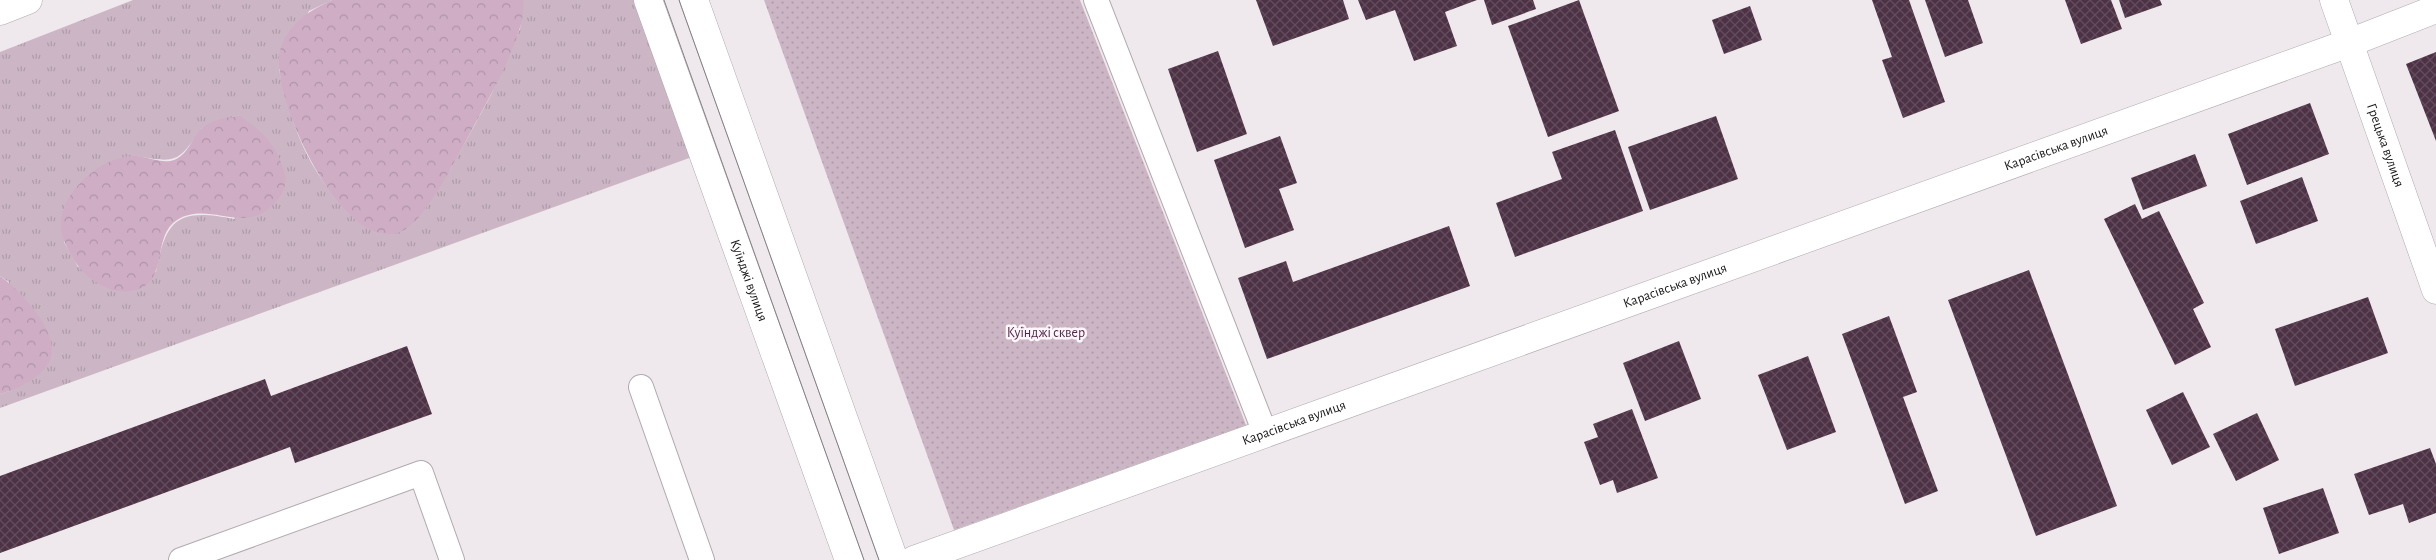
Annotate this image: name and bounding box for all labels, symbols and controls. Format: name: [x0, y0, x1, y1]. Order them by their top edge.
street label: Грецька вулиця: [2364, 102, 2406, 189]
street label: Карасівська вулиця: [2002, 123, 2110, 174]
street label: Куїнджі вулиця: [728, 238, 770, 323]
street label: Карасівська вулиця: [1621, 261, 1729, 311]
park label: Куїнджі сквер: [1007, 326, 1085, 340]
street label: Карасівська вулиця: [1240, 398, 1348, 448]

